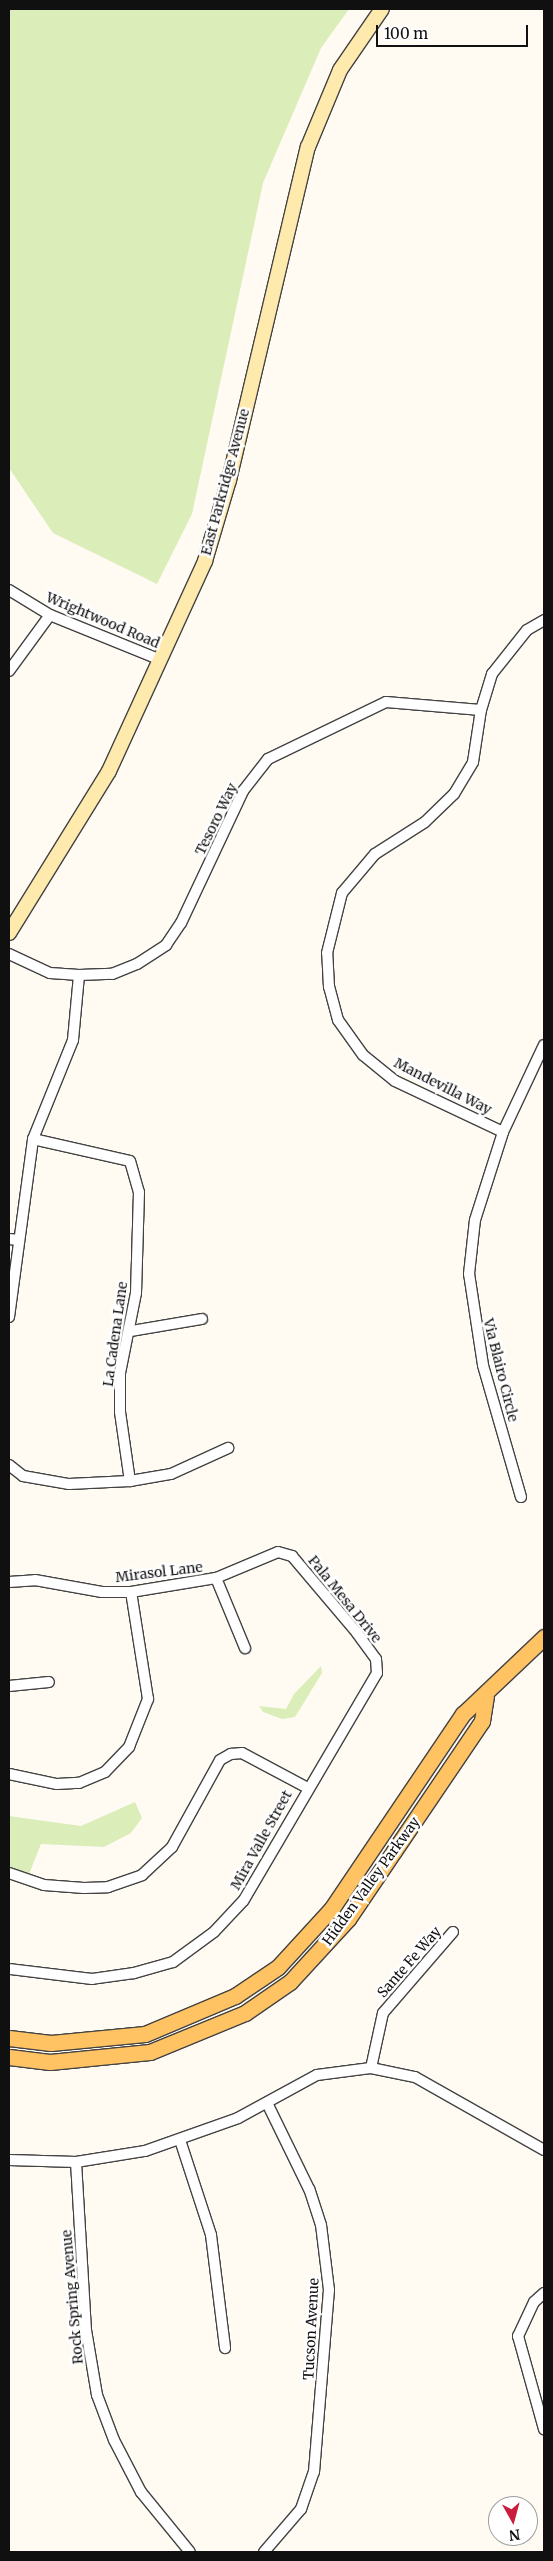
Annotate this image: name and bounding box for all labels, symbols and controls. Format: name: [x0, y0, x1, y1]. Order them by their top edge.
scale bar: [378, 15, 530, 47]
text: 100 m: [384, 24, 428, 43]
street label: East Parkridge Avenue: [197, 407, 253, 557]
street label: Wrightwood Road: [44, 588, 162, 652]
street label: Tesoro Way: [191, 780, 241, 858]
street label: Mandevilla Way: [391, 1054, 495, 1118]
street label: La Cadena Lane: [99, 1280, 131, 1388]
street label: Via Blairo Circle: [480, 1317, 522, 1423]
street label: Pala Mesa Drive: [305, 1552, 385, 1646]
street label: Mirasol Lane: [114, 1558, 204, 1586]
street label: Mira Valle Street: [227, 1787, 295, 1893]
street label: Hidden Valley Parkway: [319, 1814, 423, 1948]
street label: Sante Fe Way: [374, 1923, 444, 2001]
street label: Rock Spring Avenue: [58, 2229, 86, 2365]
street label: Tucson Avenue: [300, 2278, 322, 2380]
north arrow: [488, 2496, 538, 2546]
text: N: [508, 2525, 521, 2545]

